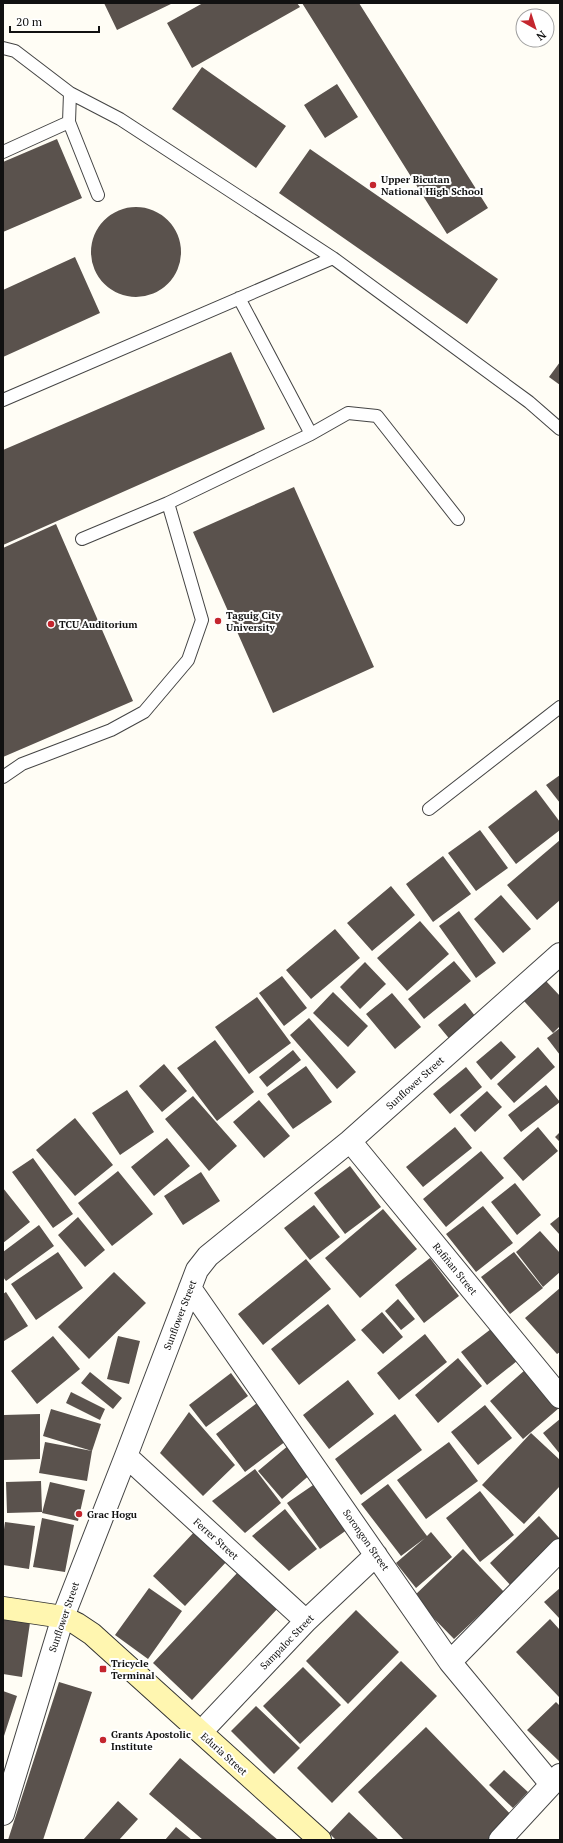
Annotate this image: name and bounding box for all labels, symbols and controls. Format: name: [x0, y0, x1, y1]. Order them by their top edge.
scale bar: [10, 8, 99, 34]
north arrow: [515, 8, 555, 48]
text: 20 m: [16, 14, 43, 29]
text: N: [533, 28, 549, 44]
place label: Upper Bicutan National High School: [381, 173, 484, 198]
marker: Upper Bicutan National High School: [368, 180, 378, 190]
place label: Taguig City University: [226, 609, 281, 634]
marker: Taguig City University: [213, 616, 223, 626]
place label: TCU Auditorium: [59, 618, 138, 631]
marker: TCU Auditorium: [46, 619, 56, 629]
street label: Sunflower Street: [383, 1053, 447, 1112]
street label: Rafiñan Street: [430, 1240, 480, 1298]
street label: Sunflower Street: [161, 1278, 199, 1352]
street label: Sorongon Street: [340, 1507, 392, 1573]
place label: Grac Hogu: [87, 1508, 138, 1521]
marker: Grac Hogu: [74, 1509, 84, 1519]
street label: Ferrer Street: [191, 1515, 241, 1563]
street label: Sunflower Street: [46, 1580, 82, 1654]
street label: Sampaloc Street: [257, 1611, 317, 1672]
place label: Tricycle Terminal: [111, 1657, 155, 1682]
marker: Tricycle Terminal: [98, 1664, 108, 1674]
place label: Grants Apostolic Institute: [111, 1728, 191, 1753]
street label: Eduria Street: [198, 1730, 250, 1778]
marker: Grants Apostolic Institute: [98, 1735, 108, 1745]

